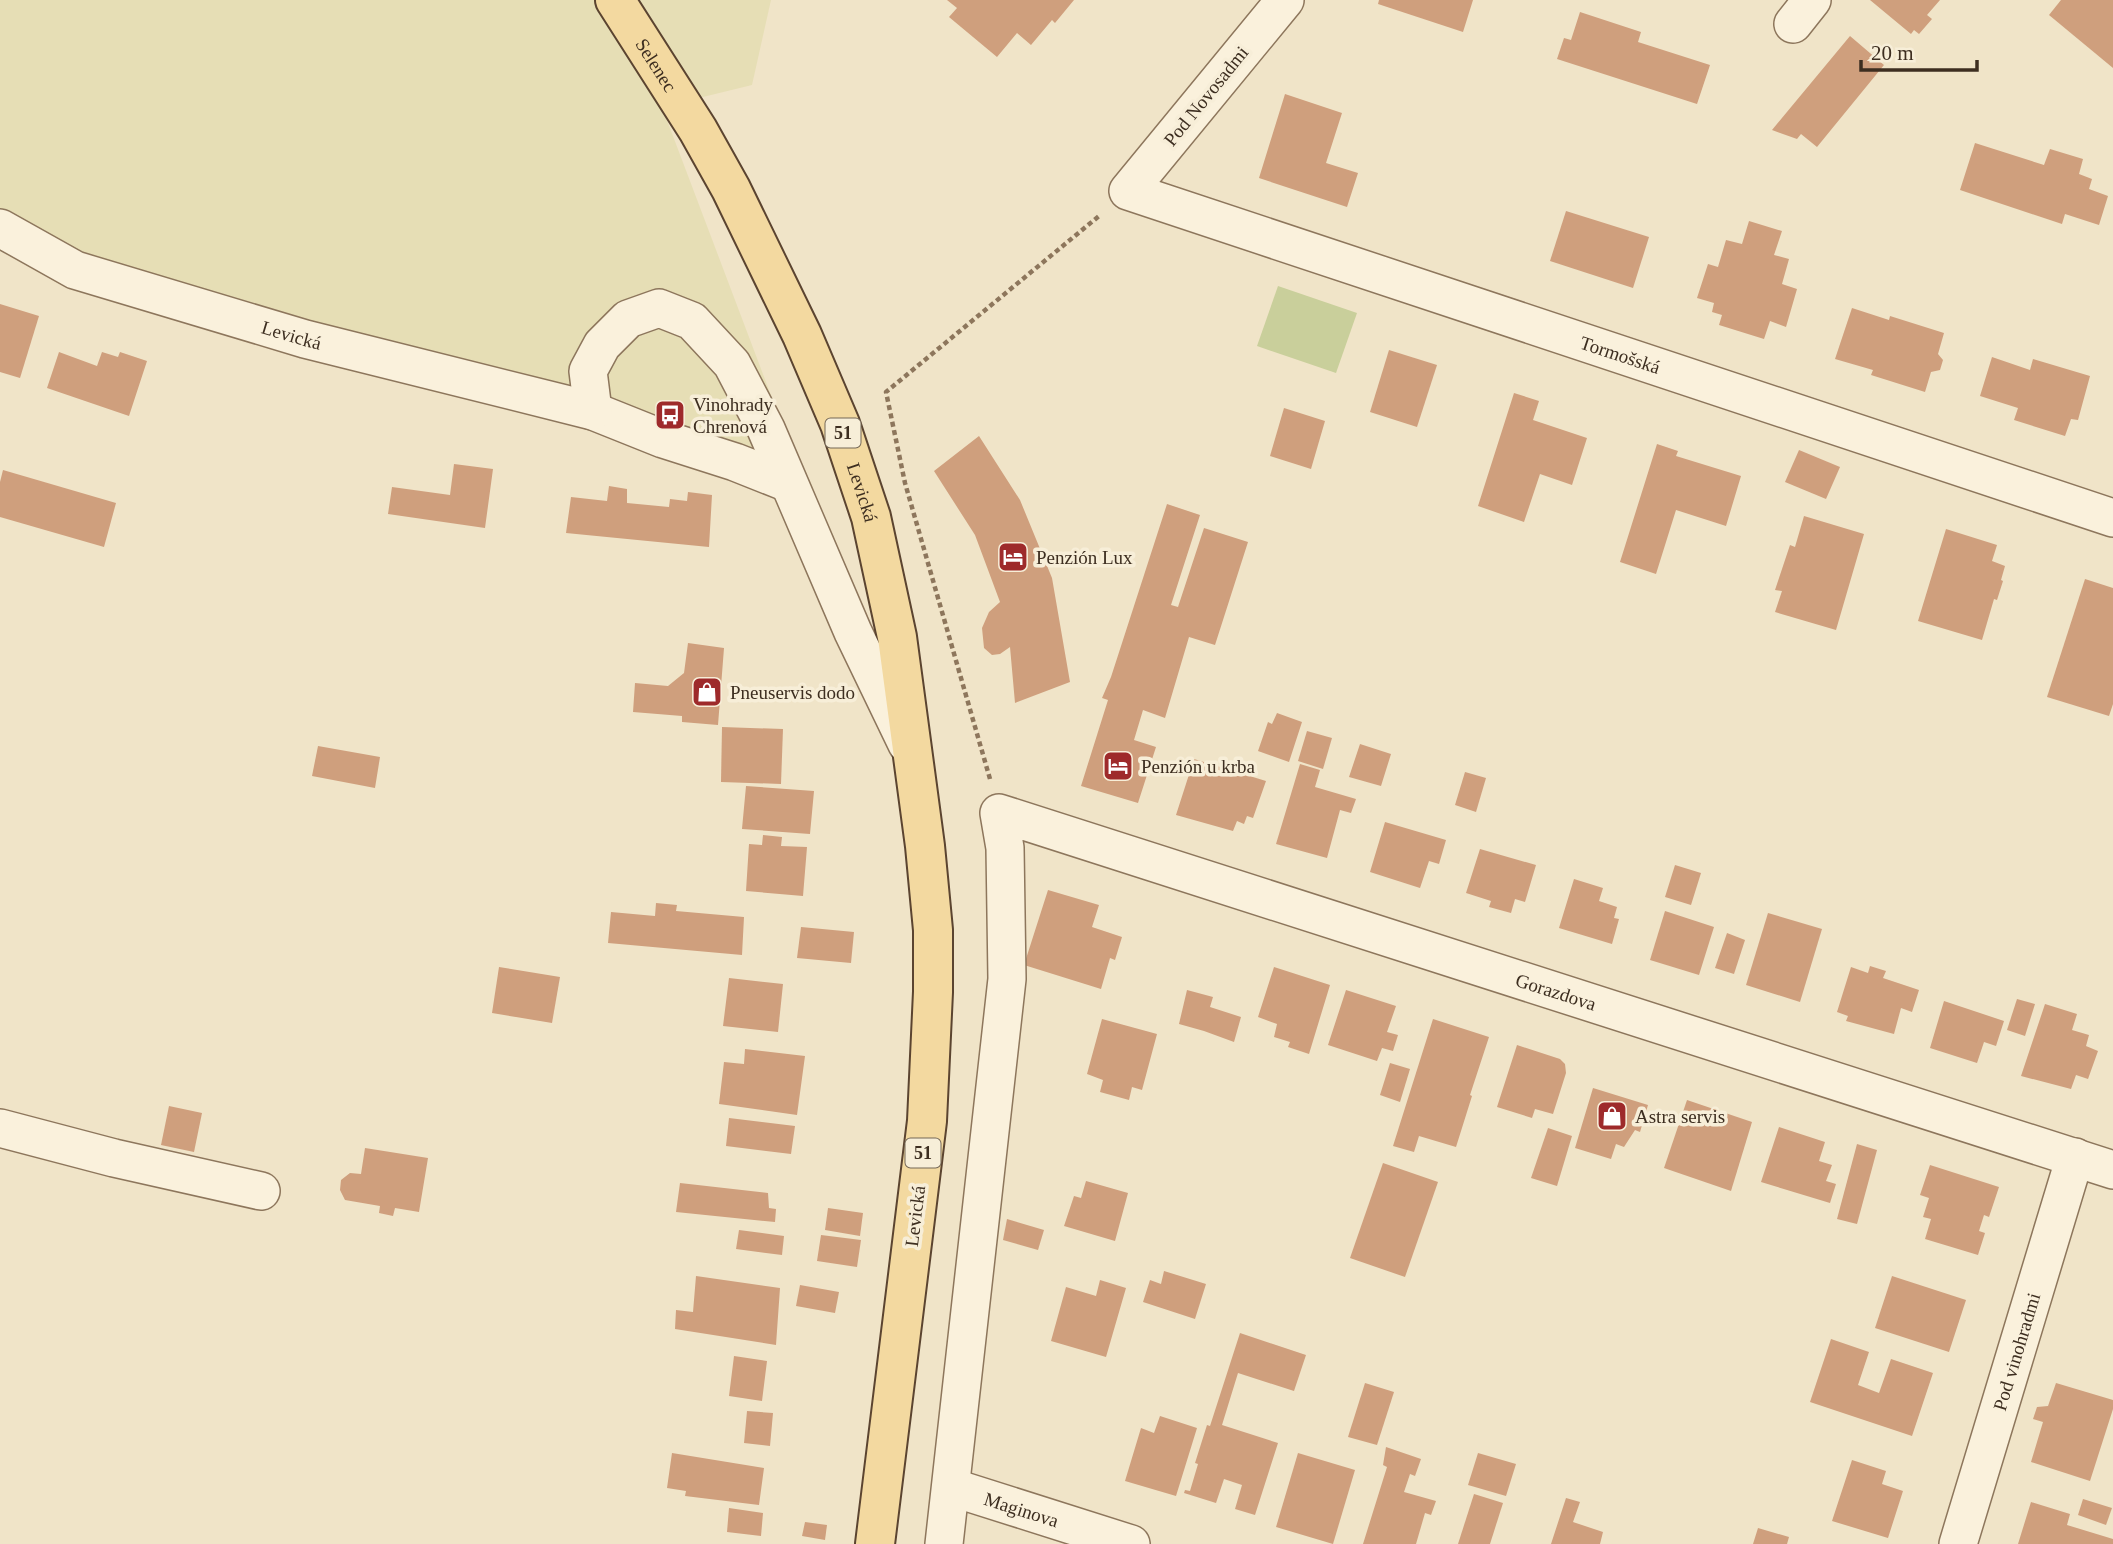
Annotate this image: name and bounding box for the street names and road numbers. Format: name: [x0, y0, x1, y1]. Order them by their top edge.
street label: Selenec: [632, 34, 681, 95]
street label: Pod Novosadmi: [1159, 42, 1253, 150]
street label: Levická: [259, 316, 324, 353]
street label: Tormošská: [1578, 331, 1664, 378]
road number: 51: [826, 418, 860, 447]
street label: Levická: [843, 460, 882, 524]
street label: Gorazdova: [1513, 969, 1600, 1014]
road number: 51: [906, 1138, 940, 1168]
street label: Levická: [901, 1184, 929, 1248]
street label: Pod vinohradmi: [1988, 1290, 2044, 1413]
street label: Maginova: [982, 1488, 1062, 1531]

